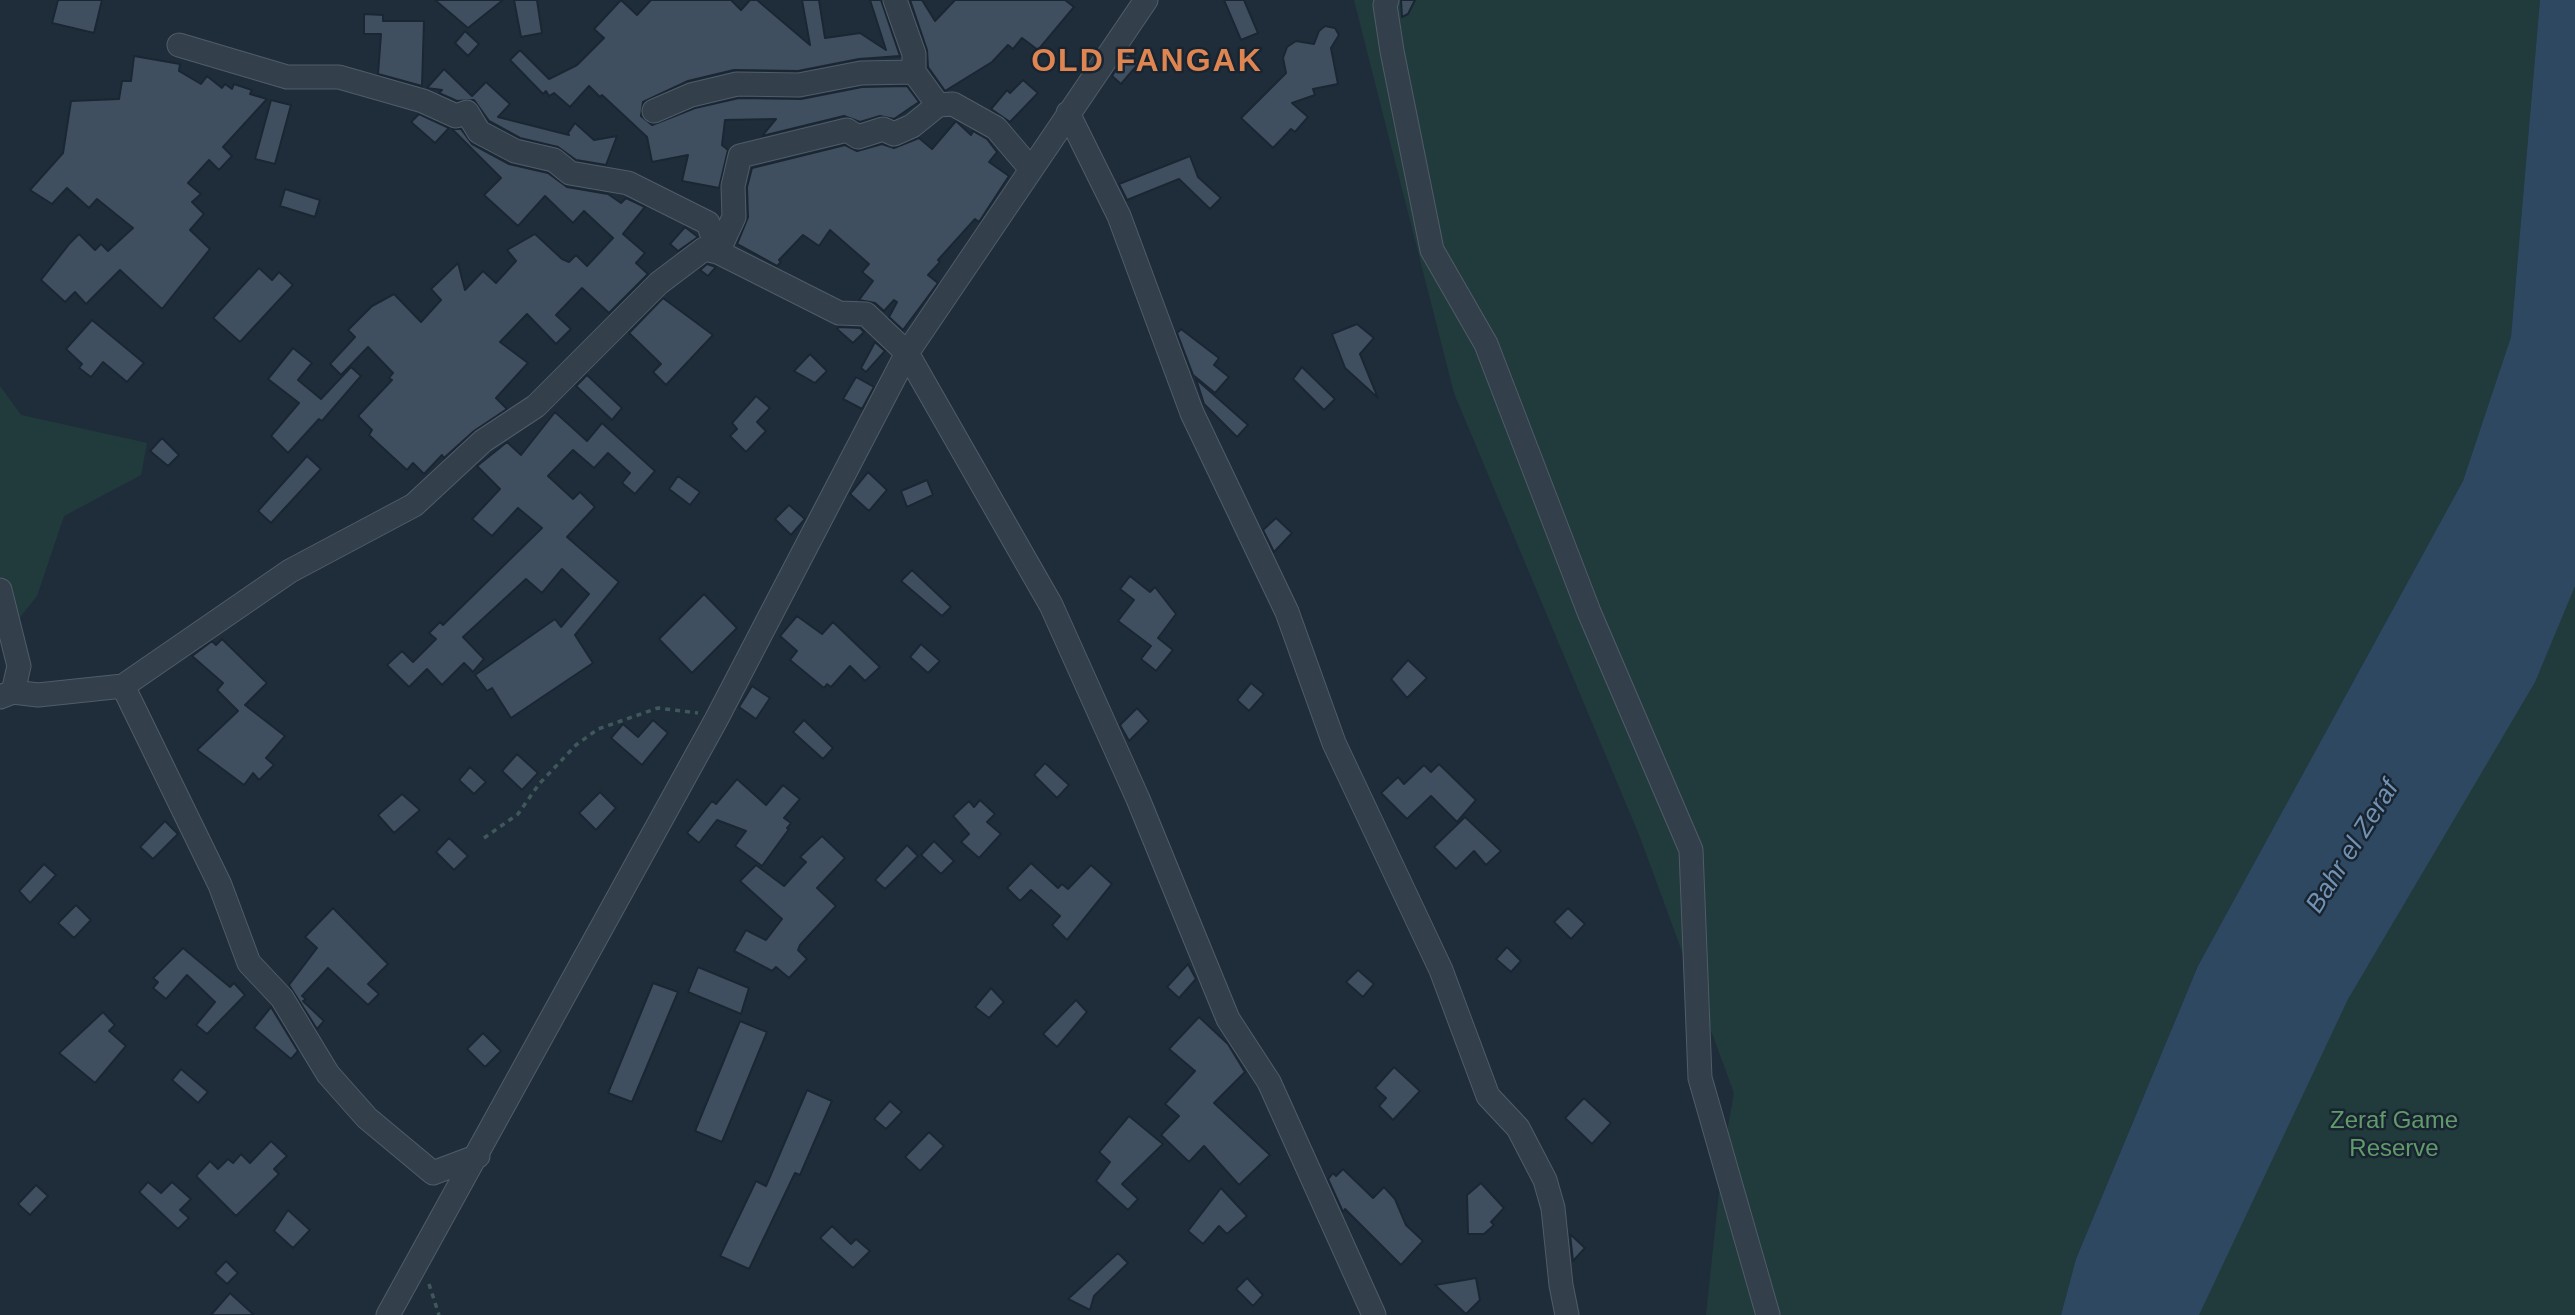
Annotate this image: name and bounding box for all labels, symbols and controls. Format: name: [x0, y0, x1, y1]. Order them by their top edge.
district label: OLD FANGAK: [1032, 43, 1262, 81]
water label: Bahr el Zeraf: [2300, 775, 2406, 919]
park label: Zeraf Game Reserve: [2330, 1107, 2458, 1163]

